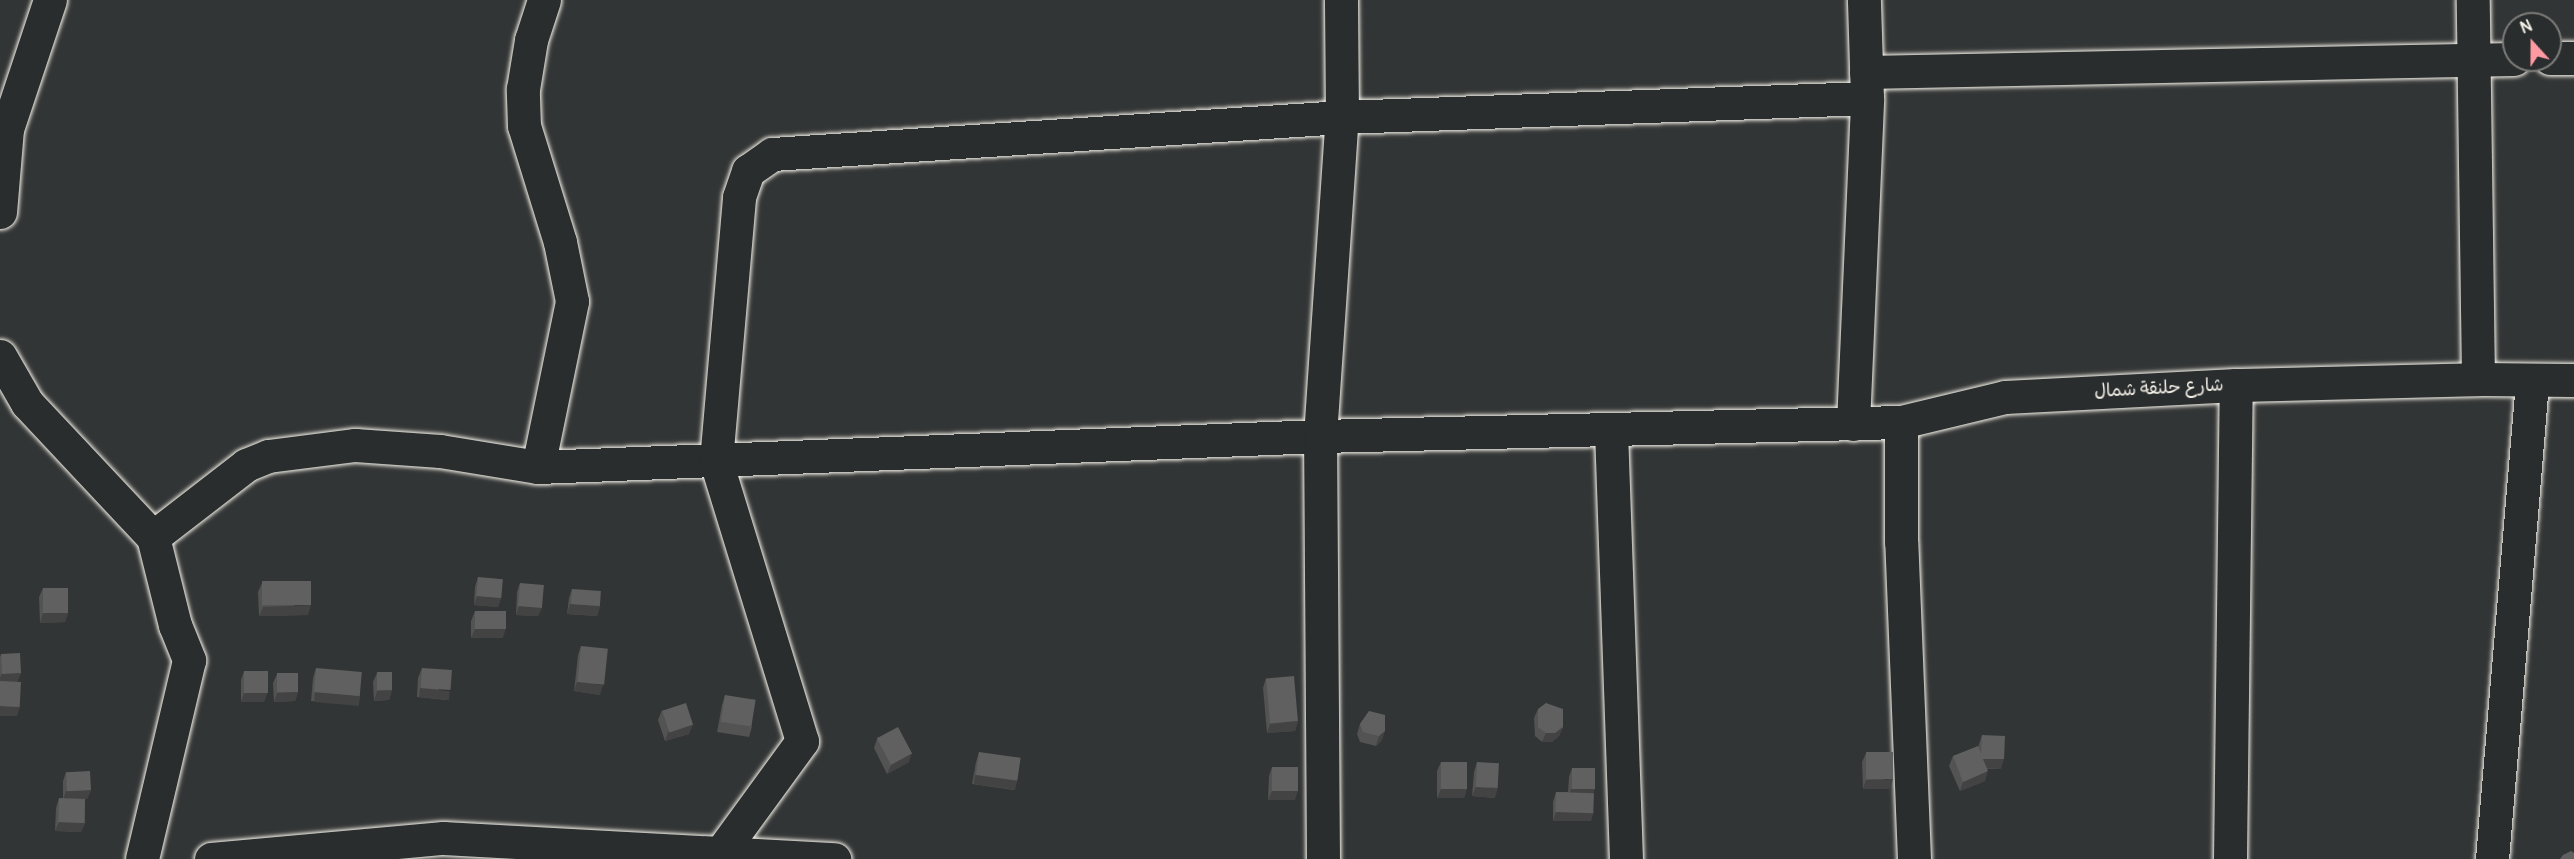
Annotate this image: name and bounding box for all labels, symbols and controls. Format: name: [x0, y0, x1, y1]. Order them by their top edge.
north arrow: [2502, 12, 2562, 72]
text: N: [2518, 16, 2535, 38]
street label: شارع حلنقة شمال: [2094, 375, 2224, 403]

